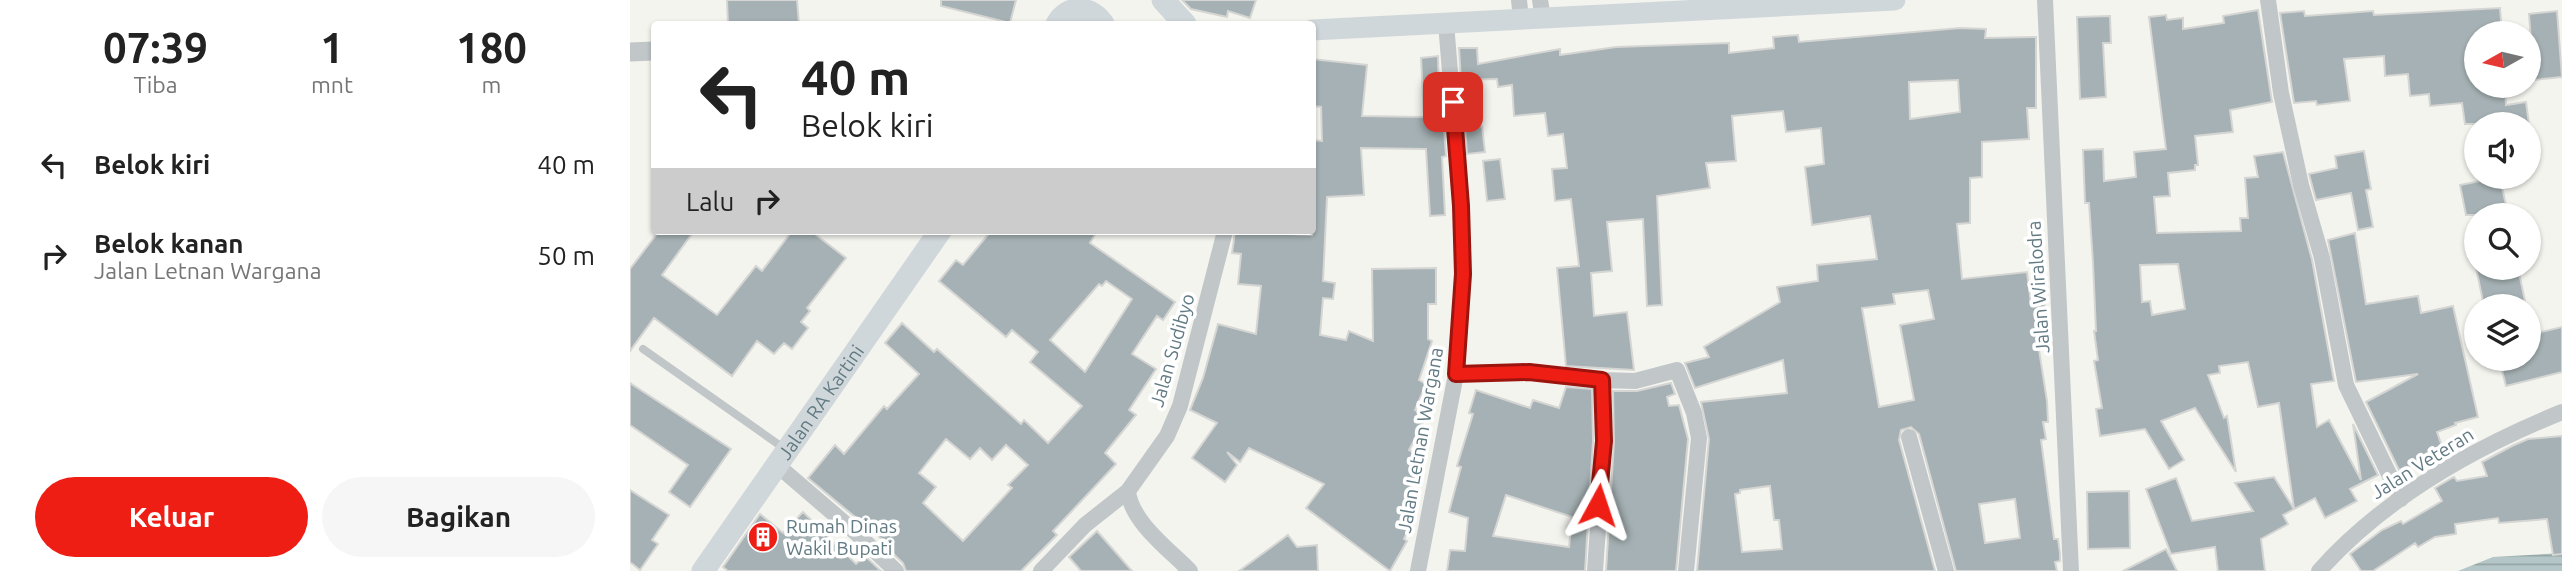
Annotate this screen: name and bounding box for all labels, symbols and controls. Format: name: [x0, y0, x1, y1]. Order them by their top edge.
north arrow: [2464, 21, 2541, 98]
map controls: [2464, 21, 2541, 371]
text: 07:39: [103, 24, 208, 71]
text: 1: [320, 24, 344, 71]
text: 180: [456, 24, 527, 71]
icon: left: [686, 49, 777, 140]
text: 40 m: [801, 49, 910, 104]
text: Tiba: [133, 72, 178, 97]
text: mnt: [311, 72, 353, 97]
text: m: [482, 72, 501, 97]
pin: [1423, 72, 1483, 132]
icon: arrive: [1434, 83, 1472, 121]
text: Belok kiri: [801, 107, 933, 143]
button: sound: [2464, 112, 2541, 189]
icon: left: [35, 146, 73, 184]
text: Belok kiri: [94, 150, 210, 179]
text: 40 m: [537, 150, 595, 179]
icon: right: [748, 182, 786, 220]
text: Lalu: [686, 187, 734, 216]
button: search: [2464, 203, 2541, 280]
street label: Jalan Wiralodra: [2022, 220, 2054, 354]
text: Belok kanan: [94, 229, 244, 258]
icon: right: [35, 237, 73, 275]
text: 50 m: [537, 241, 595, 270]
text: Jalan Letnan Wargana: [94, 258, 322, 283]
street label: Jalan Sudibyo: [1145, 291, 1199, 409]
button: layers: [2464, 294, 2541, 371]
street label: Jalan RA Kartini: [773, 341, 868, 463]
street label: Jalan Letnan Wargana: [1393, 346, 1447, 534]
street label: Jalan Veteran: [2367, 423, 2477, 503]
position arrow: [1561, 468, 1635, 542]
button: Keluar: [35, 477, 308, 557]
button: Bagikan: [322, 477, 595, 557]
place label: Rumah Dinas Wakil Bupati: [786, 515, 897, 559]
building icon: Rumah Dinas Wakil Bupati: [746, 520, 780, 554]

